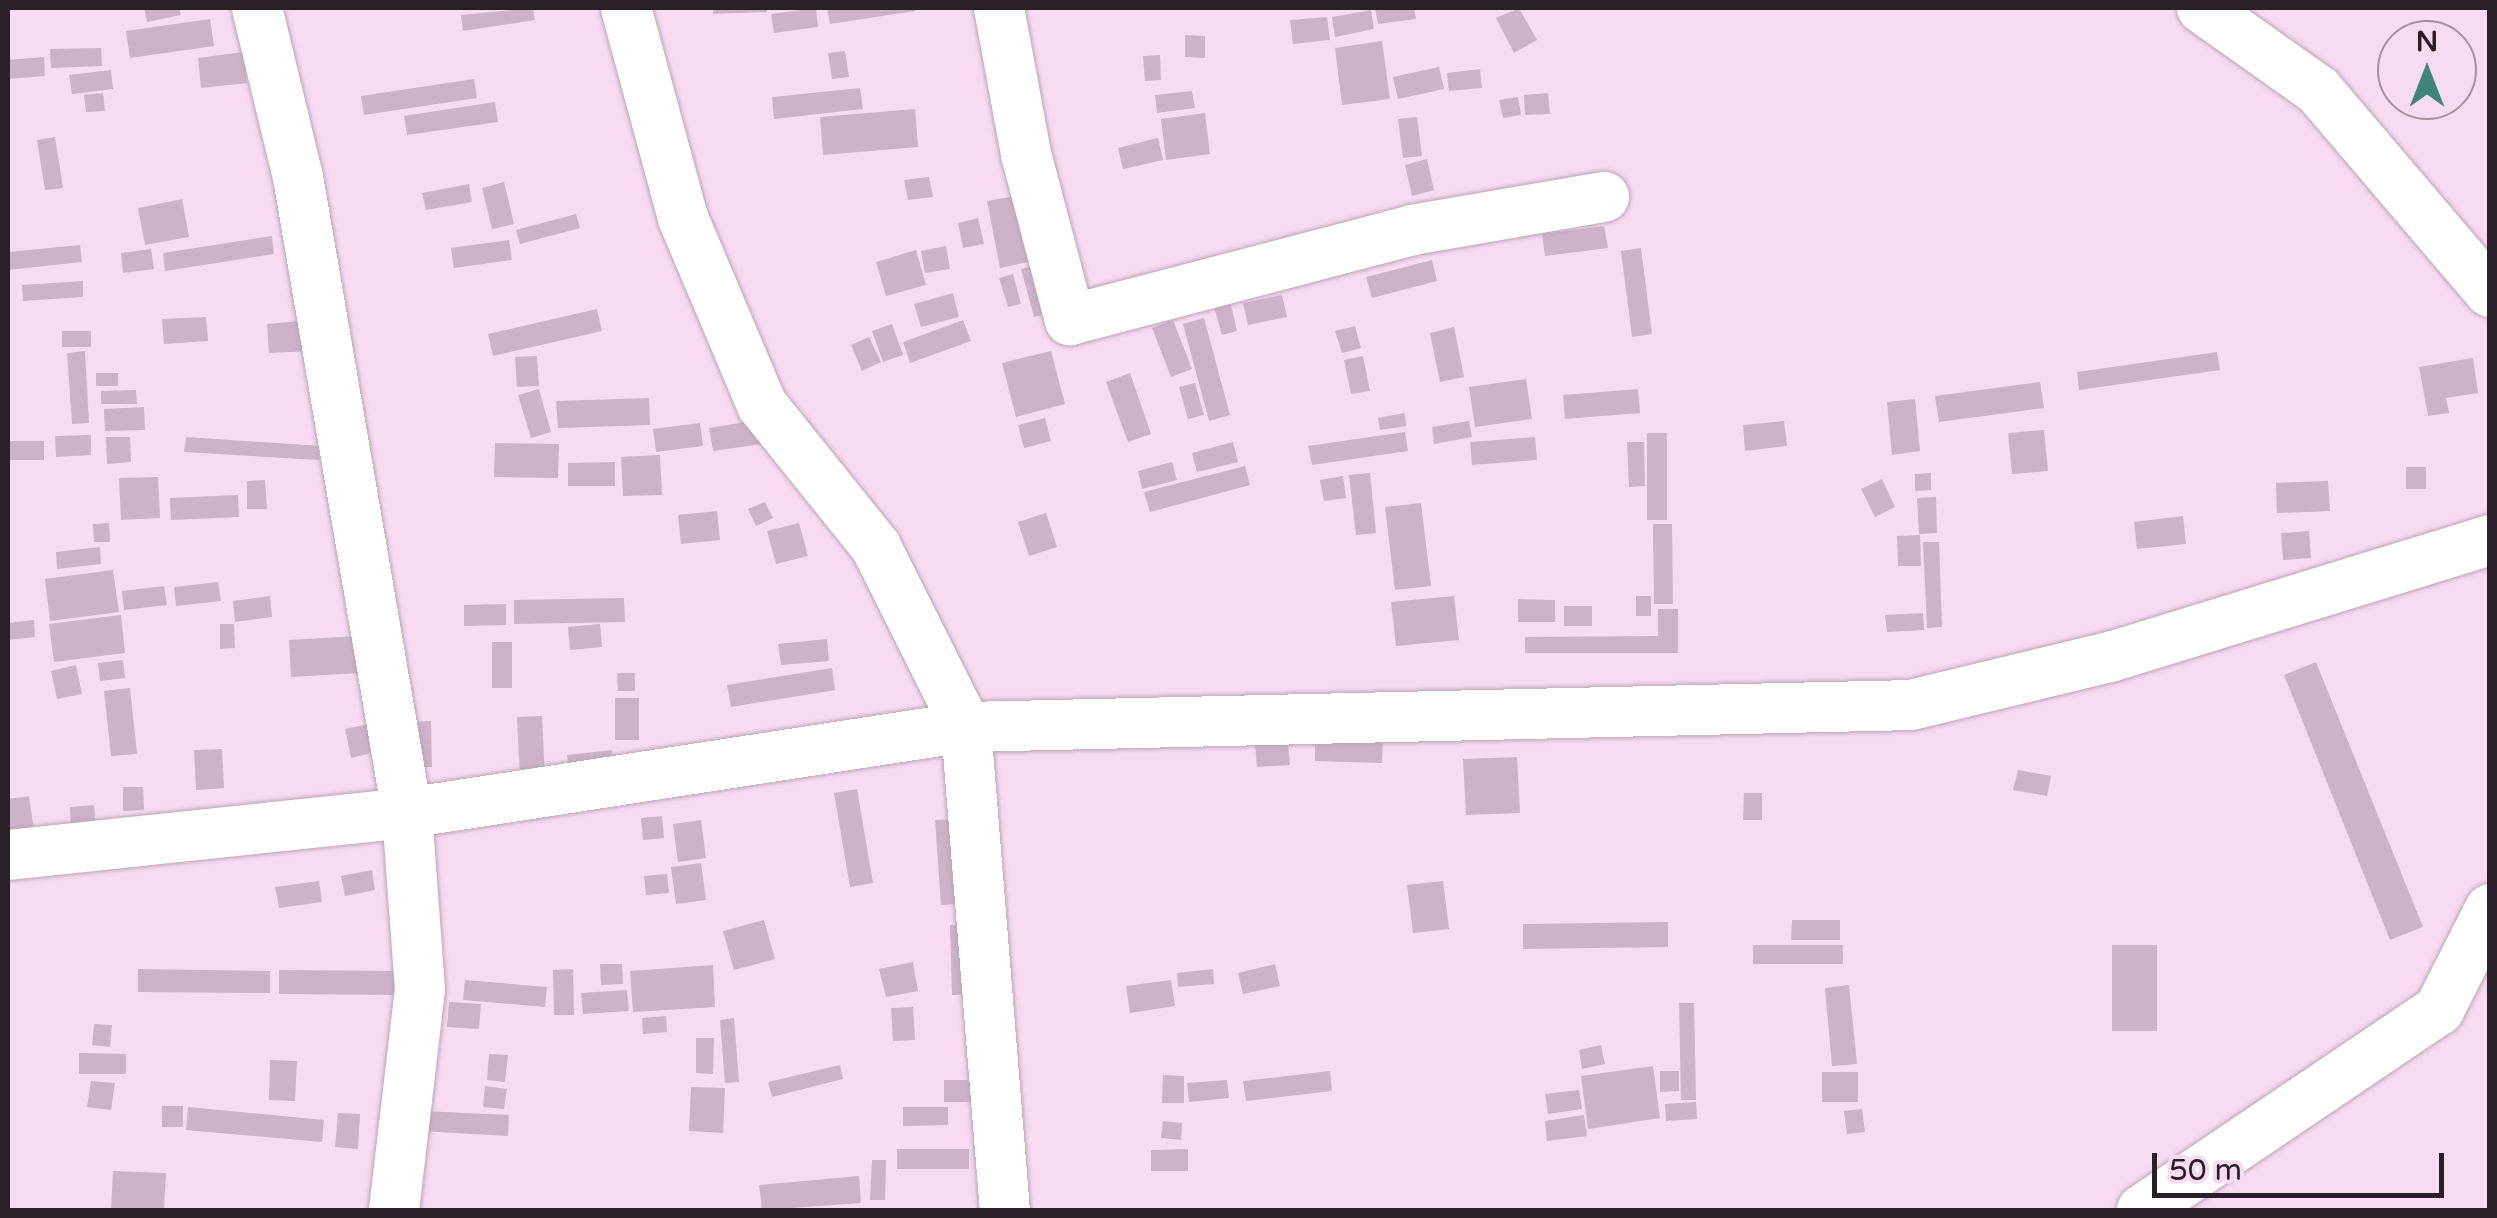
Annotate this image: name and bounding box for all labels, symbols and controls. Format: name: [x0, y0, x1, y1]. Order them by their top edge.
north arrow: [2377, 20, 2477, 120]
text: N: [2416, 25, 2438, 59]
scale bar: [2157, 1133, 2450, 1195]
text: 50 m: [2169, 1152, 2242, 1189]

